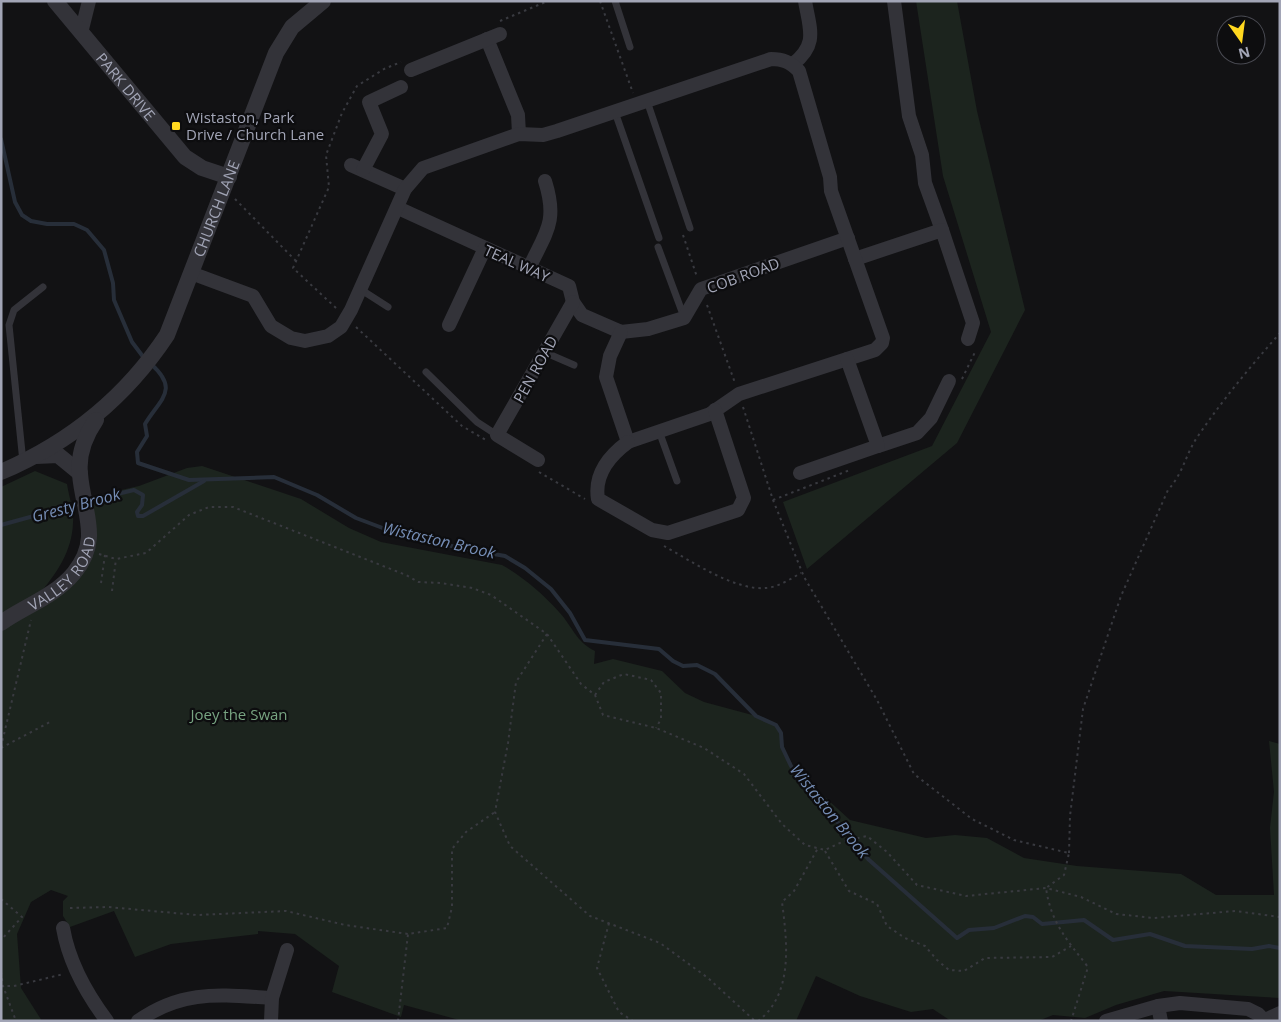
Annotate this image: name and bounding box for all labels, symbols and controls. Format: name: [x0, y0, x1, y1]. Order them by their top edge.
north arrow: [1216, 15, 1266, 65]
text: N: [1236, 43, 1252, 64]
street label: PARK DRIVE: [92, 48, 160, 124]
place label: Wistaston, Park Drive / Church Lane: [186, 107, 324, 144]
marker: Wistaston, Park Drive / Church Lane: [170, 120, 182, 132]
street label: CHURCH LANE: [188, 157, 244, 260]
street label: TEAL WAY: [481, 240, 553, 287]
street label: COB ROAD: [704, 253, 782, 297]
street label: PEN ROAD: [508, 332, 562, 406]
water label: Gresty Brook: [29, 482, 124, 527]
water label: Wistaston Brook: [380, 516, 499, 564]
street label: VALLEY ROAD: [24, 535, 99, 615]
park label: Joey the Swan: [188, 704, 288, 724]
water label: Wistaston Brook: [785, 759, 876, 864]

